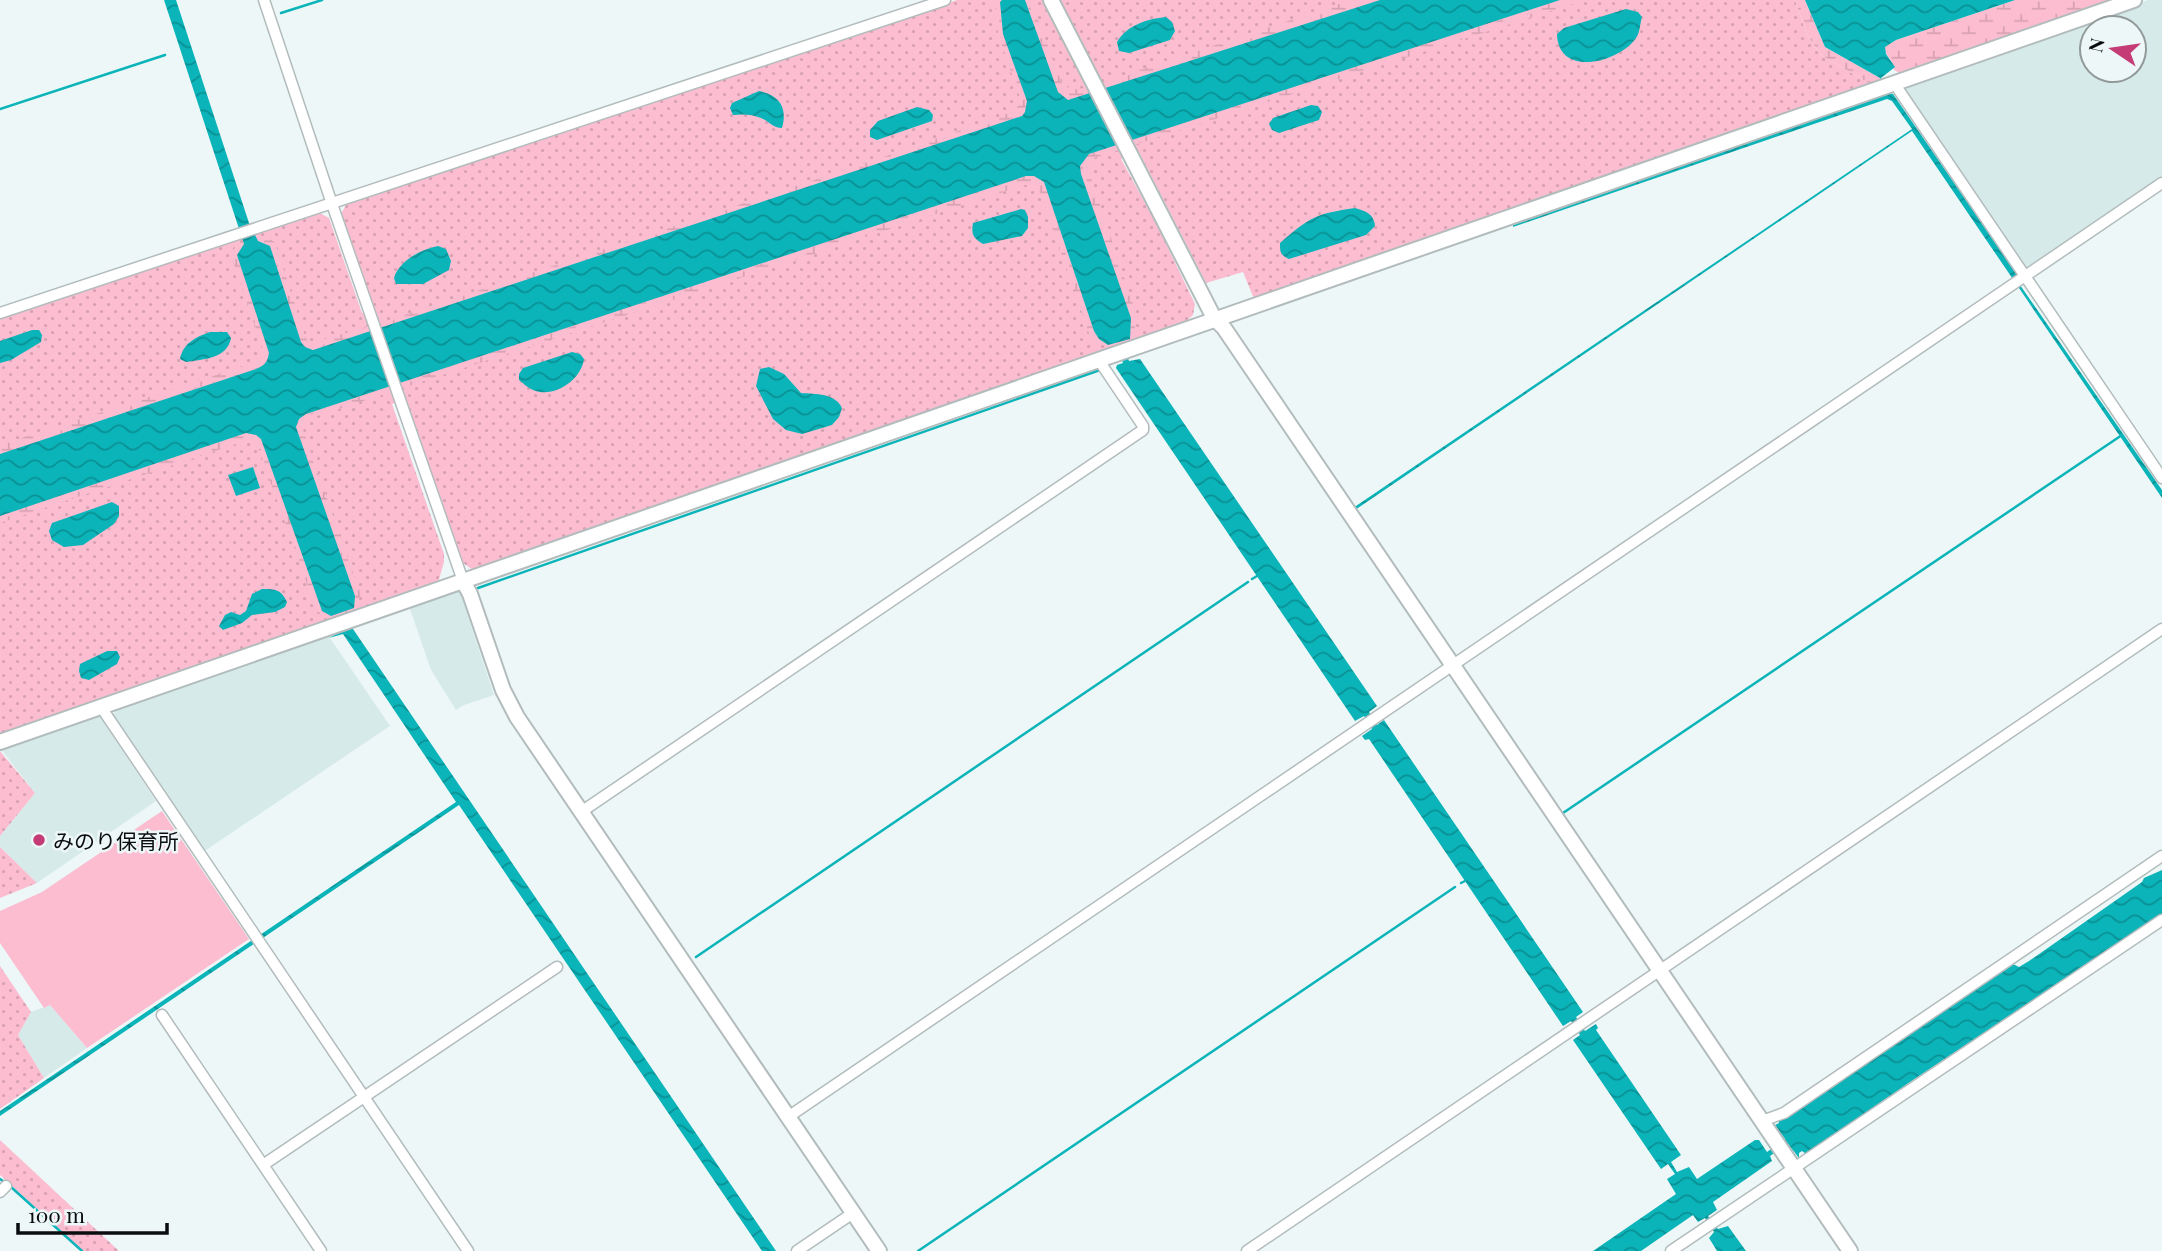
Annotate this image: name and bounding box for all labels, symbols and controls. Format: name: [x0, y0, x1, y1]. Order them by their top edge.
north arrow: [2078, 14, 2148, 84]
text: N: [2081, 35, 2110, 55]
place label: みのり保育所: [53, 826, 179, 854]
marker: みのり保育所: [31, 832, 47, 848]
scale bar: [18, 1192, 166, 1236]
text: 100 m: [28, 1200, 85, 1228]

